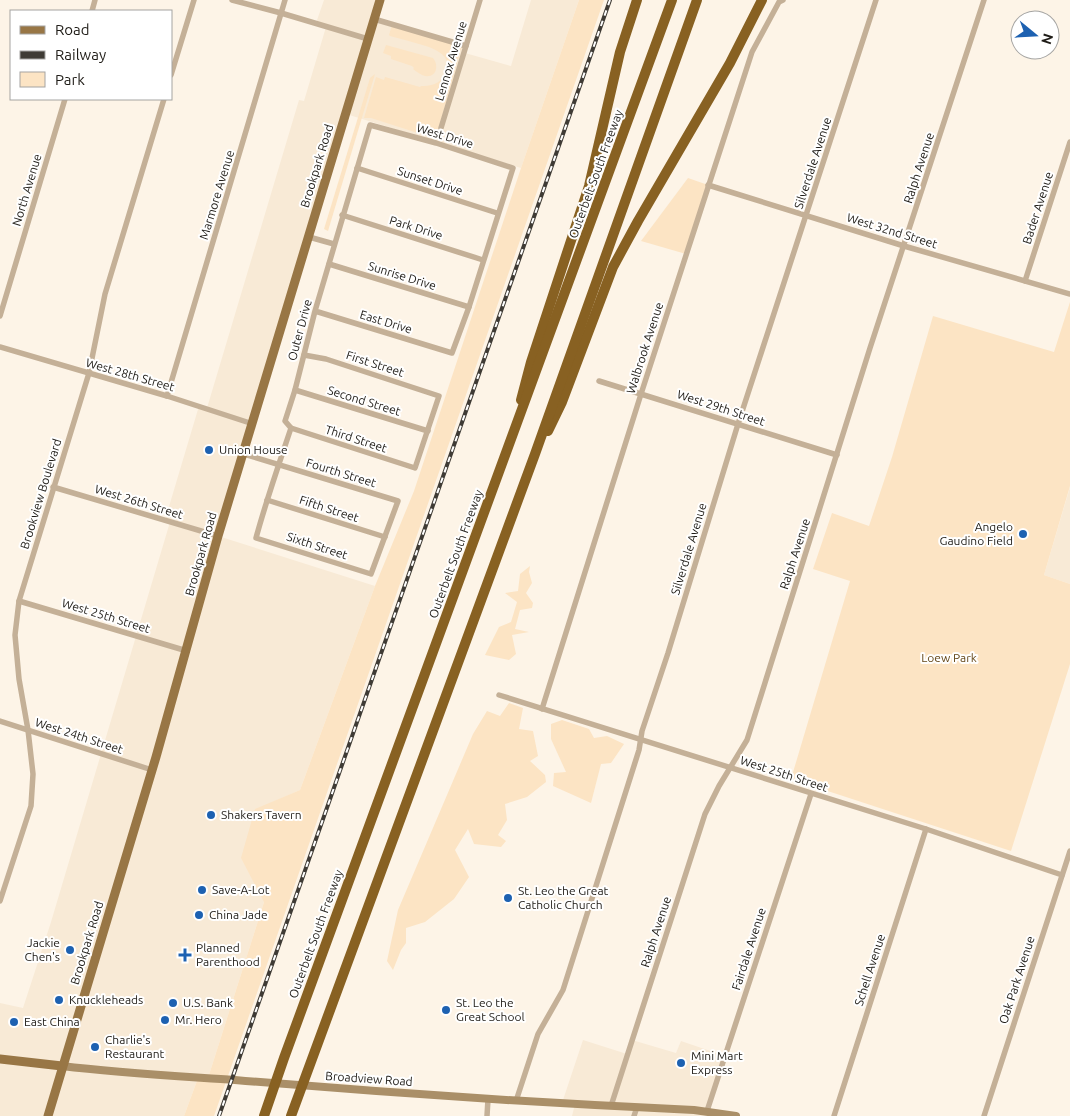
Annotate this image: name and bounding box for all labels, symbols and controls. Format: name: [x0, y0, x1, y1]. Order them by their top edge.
legend: [10, 10, 172, 100]
north arrow: [1010, 10, 1060, 60]
street label: Lennox Avenue: [432, 19, 469, 102]
text: Road: [55, 21, 90, 38]
text: N: [1038, 32, 1057, 46]
text: Railway: [55, 46, 106, 63]
text: Park: [55, 71, 85, 88]
street label: Outerbelt South Freeway: [566, 108, 625, 240]
street label: Silverdale Avenue: [792, 115, 833, 210]
street label: West Drive: [415, 121, 475, 150]
street label: Brookpark Road: [298, 123, 335, 209]
street label: Ralph Avenue: [901, 131, 936, 205]
street label: Marmore Avenue: [197, 149, 236, 241]
street label: North Avenue: [9, 152, 44, 228]
street label: Sunset Drive: [396, 164, 464, 197]
street label: Bader Avenue: [1020, 170, 1055, 246]
street label: West 32nd Street: [845, 211, 939, 251]
street label: Park Drive: [388, 213, 444, 242]
street label: Sunrise Drive: [367, 259, 438, 292]
street label: Outer Drive: [285, 298, 314, 362]
street label: Walbrook Avenue: [624, 301, 665, 395]
street label: East Drive: [358, 307, 414, 336]
street label: First Street: [345, 348, 406, 379]
street label: West 28th Street: [84, 356, 176, 393]
street label: Second Street: [326, 383, 402, 418]
street label: West 29th Street: [676, 387, 767, 428]
street label: Third Street: [324, 422, 389, 455]
street label: Brookview Boulevard: [18, 437, 63, 551]
place label: Union House: [219, 443, 288, 456]
marker: Union House: [203, 444, 215, 456]
street label: Fourth Street: [305, 456, 378, 489]
street label: West 26th Street: [93, 482, 185, 521]
street label: Outerbelt South Freeway: [426, 488, 485, 620]
street label: Fifth Street: [298, 493, 361, 524]
street label: Silverdale Avenue: [668, 501, 709, 596]
street label: Brookpark Road: [182, 511, 219, 597]
street label: Ralph Avenue: [777, 517, 812, 591]
place label: Angelo Gaudino Field: [939, 520, 1013, 547]
marker: Angelo Gaudino Field: [1017, 528, 1029, 540]
street label: Sixth Street: [285, 530, 349, 562]
street label: West 25th Street: [60, 596, 152, 635]
park label: Loew Park: [921, 651, 977, 664]
street label: West 24th Street: [34, 715, 125, 756]
street label: West 25th Street: [739, 753, 830, 794]
place label: Shakers Tavern: [221, 808, 302, 821]
marker: Shakers Tavern: [205, 809, 217, 821]
street label: Outerbelt South Freeway: [286, 868, 345, 1000]
place label: Save-A-Lot: [212, 883, 270, 896]
marker: Save-A-Lot: [196, 884, 208, 896]
place label: St. Leo the Great Catholic Church: [518, 884, 609, 911]
marker: St. Leo the Great Catholic Church: [502, 892, 514, 904]
street label: Ralph Avenue: [638, 895, 673, 969]
street label: Brookpark Road: [68, 900, 105, 986]
street label: Fairdale Avenue: [729, 906, 768, 992]
place label: China Jade: [209, 908, 268, 921]
marker: China Jade: [193, 909, 205, 921]
street label: Schell Avenue: [852, 932, 887, 1007]
street label: Oak Park Avenue: [996, 934, 1037, 1025]
place label: Jackie Chen's: [24, 936, 60, 963]
place label: Planned Parenthood: [196, 941, 260, 968]
marker: Jackie Chen's: [64, 944, 76, 956]
marker: Planned Parenthood: [178, 948, 192, 962]
place label: Knuckleheads: [69, 993, 143, 1006]
marker: Knuckleheads: [53, 994, 65, 1006]
place label: U.S. Bank: [183, 996, 233, 1009]
place label: St. Leo the Great School: [456, 996, 525, 1023]
marker: U.S. Bank: [167, 997, 179, 1009]
marker: St. Leo the Great School: [440, 1004, 452, 1016]
place label: Mr. Hero: [175, 1013, 222, 1026]
marker: Mr. Hero: [159, 1014, 171, 1026]
place label: East China: [24, 1015, 80, 1028]
marker: East China: [8, 1016, 20, 1028]
place label: Charlie's Restaurant: [105, 1033, 165, 1060]
marker: Charlie's Restaurant: [89, 1041, 101, 1053]
place label: Mini Mart Express: [691, 1049, 743, 1076]
marker: Mini Mart Express: [675, 1057, 687, 1069]
street label: Broadview Road: [325, 1069, 413, 1088]

